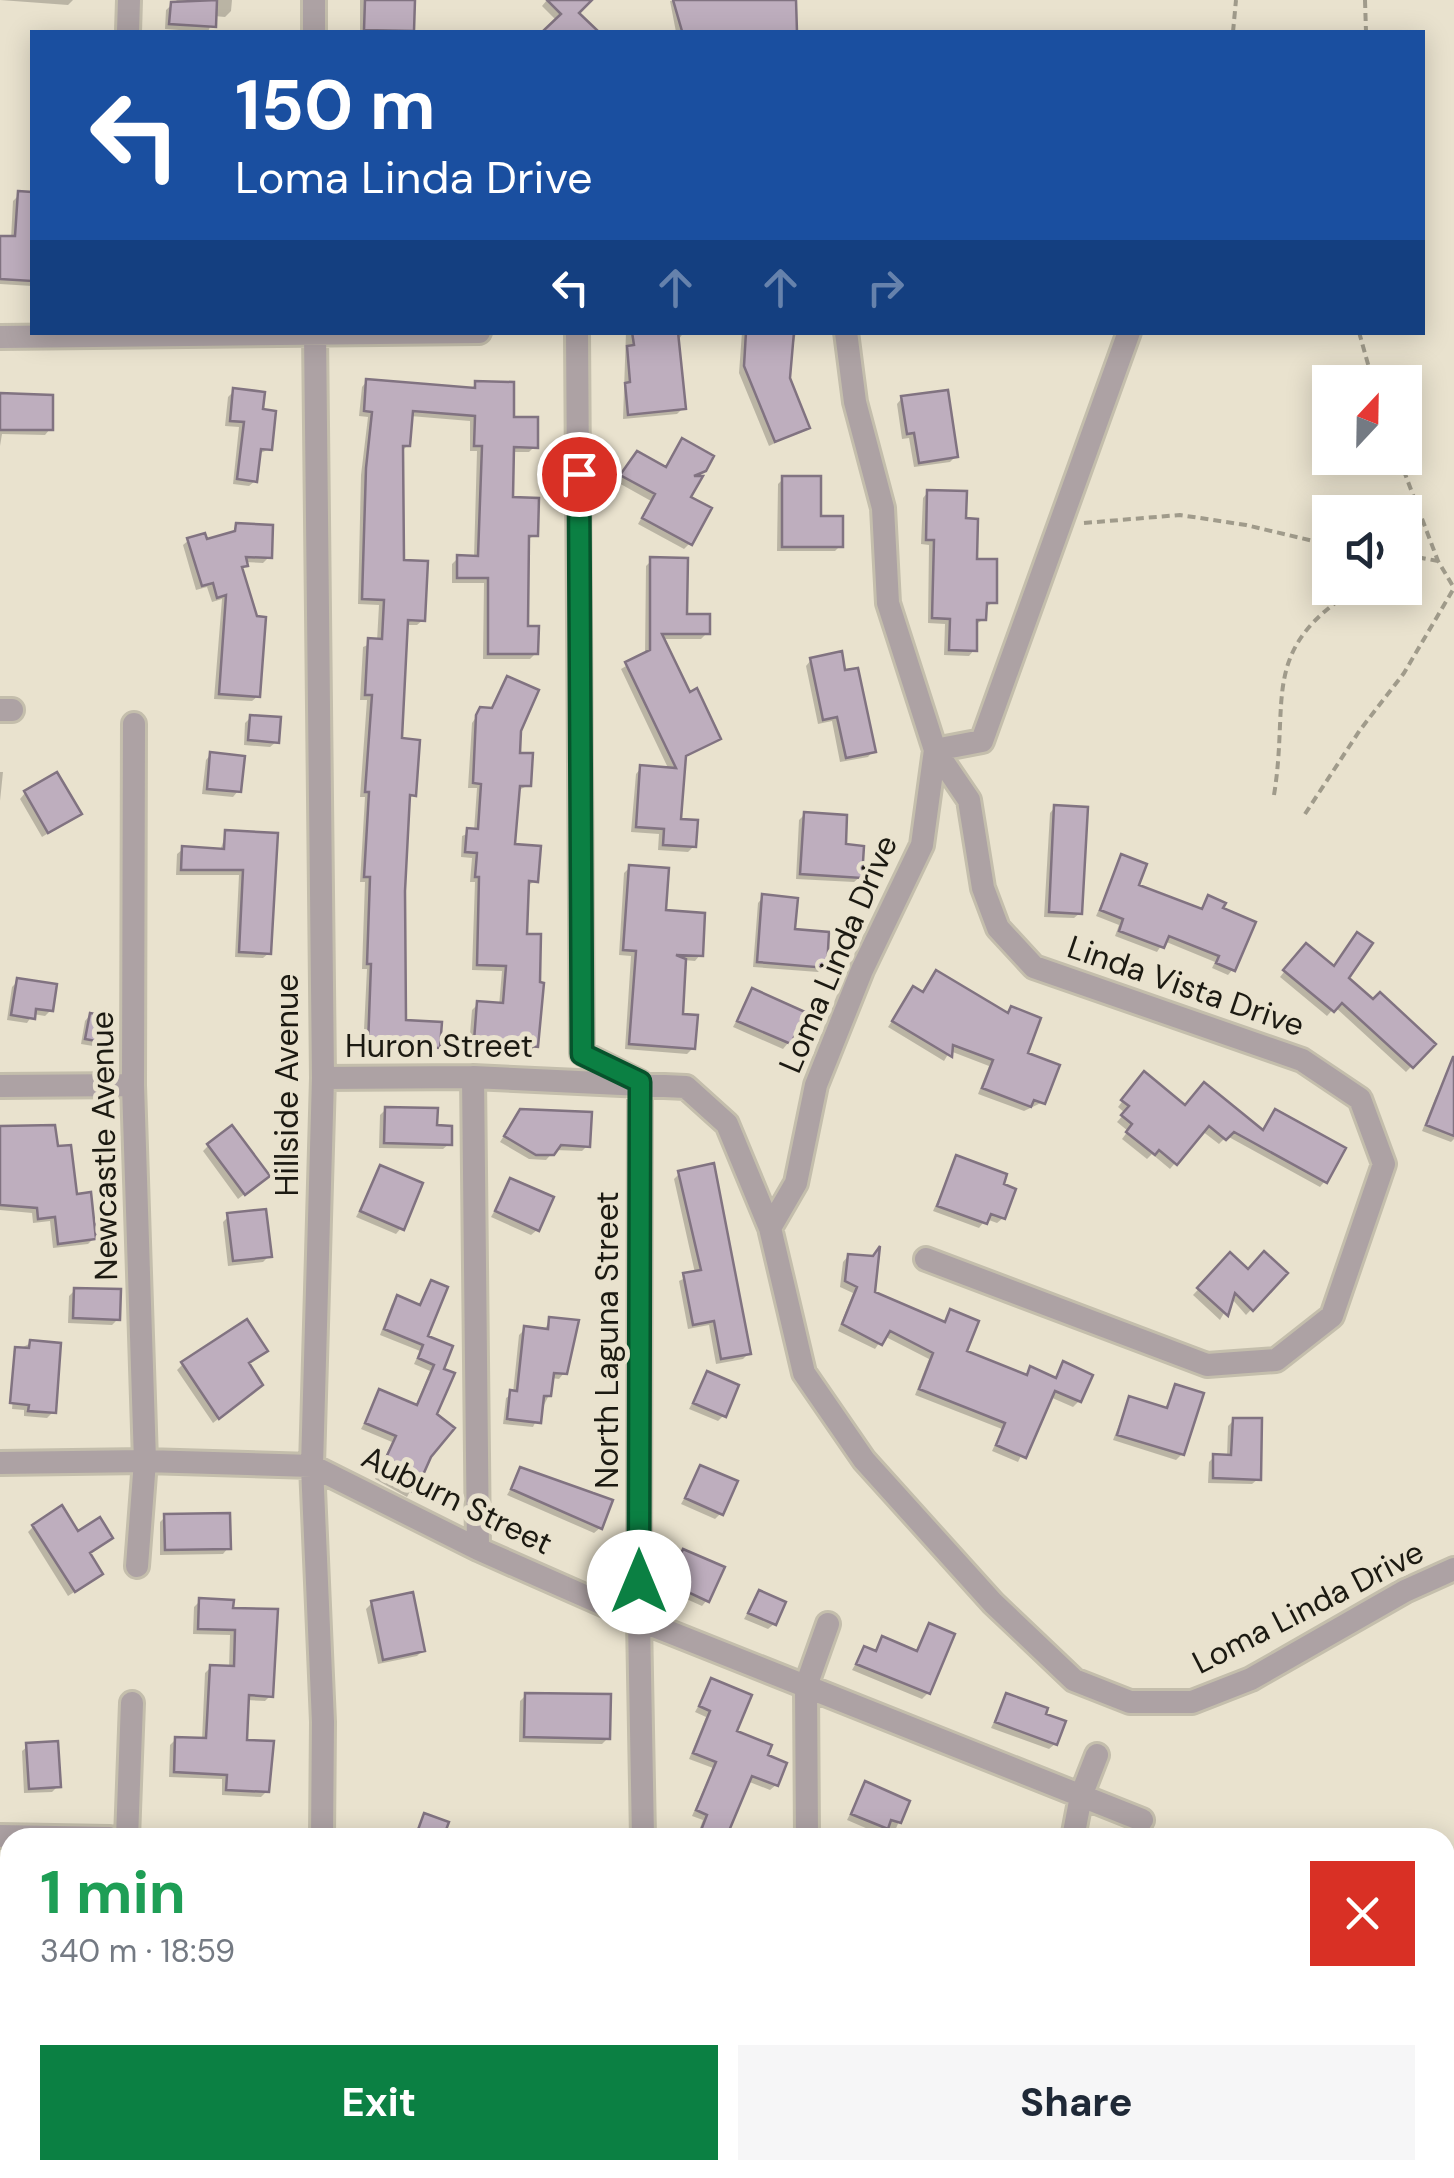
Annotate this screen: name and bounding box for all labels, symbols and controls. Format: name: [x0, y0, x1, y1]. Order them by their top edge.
text: 150 m: [235, 60, 436, 151]
icon: left: [70, 70, 200, 200]
text: Loma Linda Drive: [235, 148, 593, 207]
icon: left: [543, 260, 598, 315]
icon: ahead: [648, 260, 703, 315]
icon: ahead: [753, 260, 808, 315]
icon: right: [858, 260, 913, 315]
north arrow: [1312, 365, 1422, 475]
map controls: [1312, 365, 1422, 605]
pin: [537, 432, 622, 517]
icon: arrive: [552, 447, 607, 502]
button: sound: [1312, 495, 1422, 605]
street label: Loma Linda Drive: [769, 829, 907, 1079]
street label: Linda Vista Drive: [1062, 926, 1310, 1046]
street label: Hillside Avenue: [266, 974, 308, 1196]
street label: Newcastle Avenue: [81, 1011, 127, 1281]
street label: Huron Street: [345, 1025, 533, 1067]
street label: North Laguna Street: [586, 1191, 628, 1489]
street label: Auburn Street: [355, 1436, 559, 1564]
position arrow: [587, 1530, 691, 1634]
street label: Loma Linda Drive: [1185, 1531, 1431, 1683]
text: 1 min: [40, 1853, 186, 1932]
button: close: [1310, 1861, 1415, 1966]
text: 340 m · 18:59: [40, 1930, 235, 1972]
button: Exit: [40, 2045, 718, 2160]
button: Share: [738, 2045, 1415, 2160]

